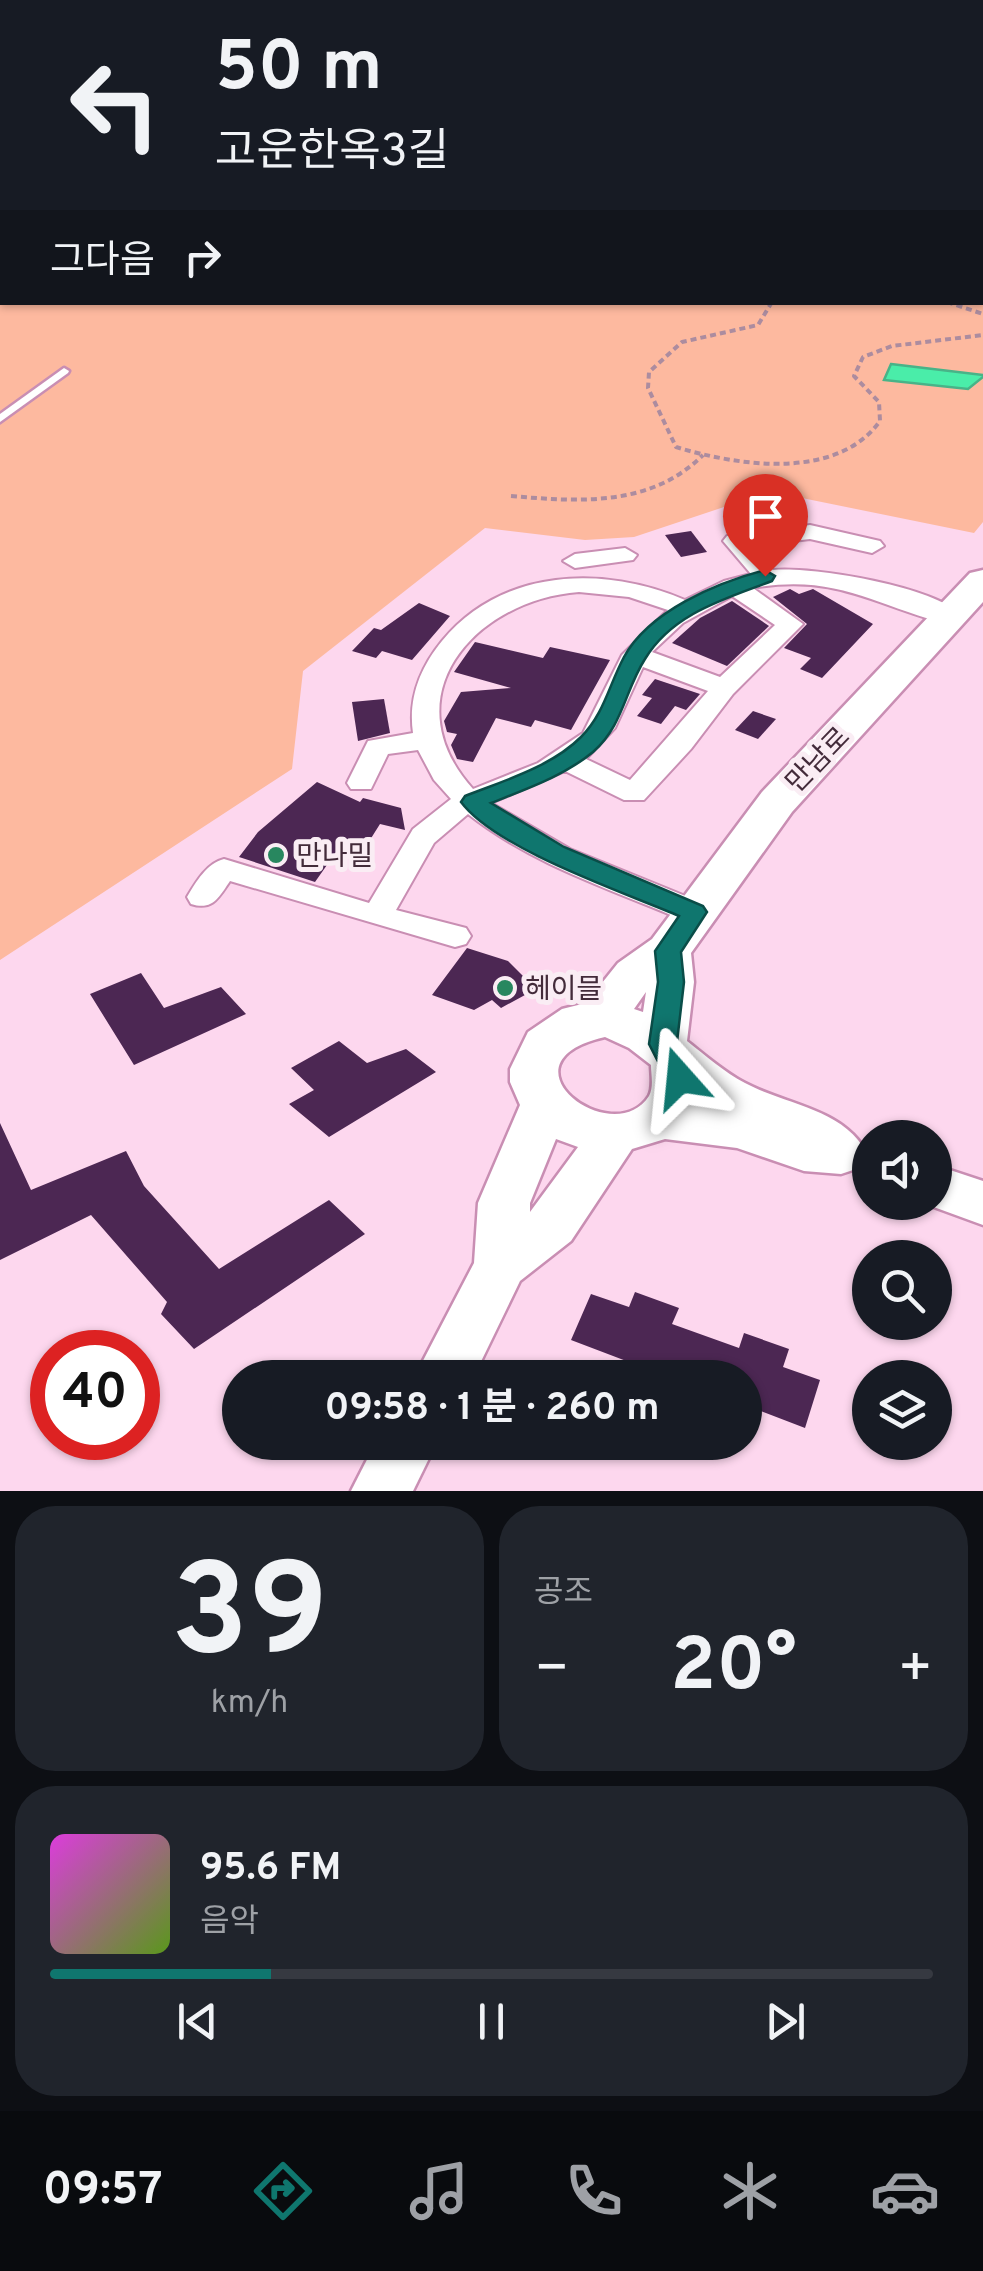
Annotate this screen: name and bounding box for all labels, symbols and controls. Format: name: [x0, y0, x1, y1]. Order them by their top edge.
text: 50 m: [215, 26, 382, 115]
icon: left: [50, 40, 180, 170]
text: 고운한옥3길: [215, 125, 449, 182]
icon: right: [175, 230, 230, 285]
text: 그다음: [50, 238, 155, 287]
pin: [723, 474, 808, 577]
icon: arrive: [738, 489, 793, 544]
street label: 만남로: [779, 721, 859, 801]
place label: 만나밀: [296, 840, 373, 876]
marker: 만나밀: [265, 844, 287, 866]
place label: 헤이믈: [525, 973, 602, 1009]
marker: 헤이믈: [494, 977, 516, 999]
position arrow: [628, 1026, 732, 1130]
map controls: [852, 1120, 952, 1460]
button: sound: [852, 1120, 952, 1220]
button: search: [852, 1240, 952, 1340]
speed limit sign: 40: [30, 1330, 160, 1460]
button: layers: [852, 1360, 952, 1460]
text: 09:58 · 1 분 · 260 m: [324, 1385, 660, 1434]
text: 39: [171, 1536, 328, 1701]
text: 공조: [534, 1574, 593, 1614]
text: 20°: [670, 1622, 797, 1717]
text: −: [534, 1636, 569, 1706]
text: +: [898, 1636, 933, 1706]
text: km/h: [211, 1684, 288, 1724]
text: 95.6 FM: [200, 1845, 341, 1894]
text: 음악: [200, 1903, 259, 1943]
icon: previous: [170, 1994, 225, 2049]
icon: pause: [464, 1994, 519, 2049]
icon: next: [758, 1994, 813, 2049]
icon: directions: [248, 2156, 318, 2226]
icon: music: [404, 2156, 474, 2226]
icon: phone: [559, 2156, 629, 2226]
icon: climate: [715, 2156, 785, 2226]
icon: car: [870, 2156, 940, 2226]
text: 09:57: [43, 2163, 163, 2220]

